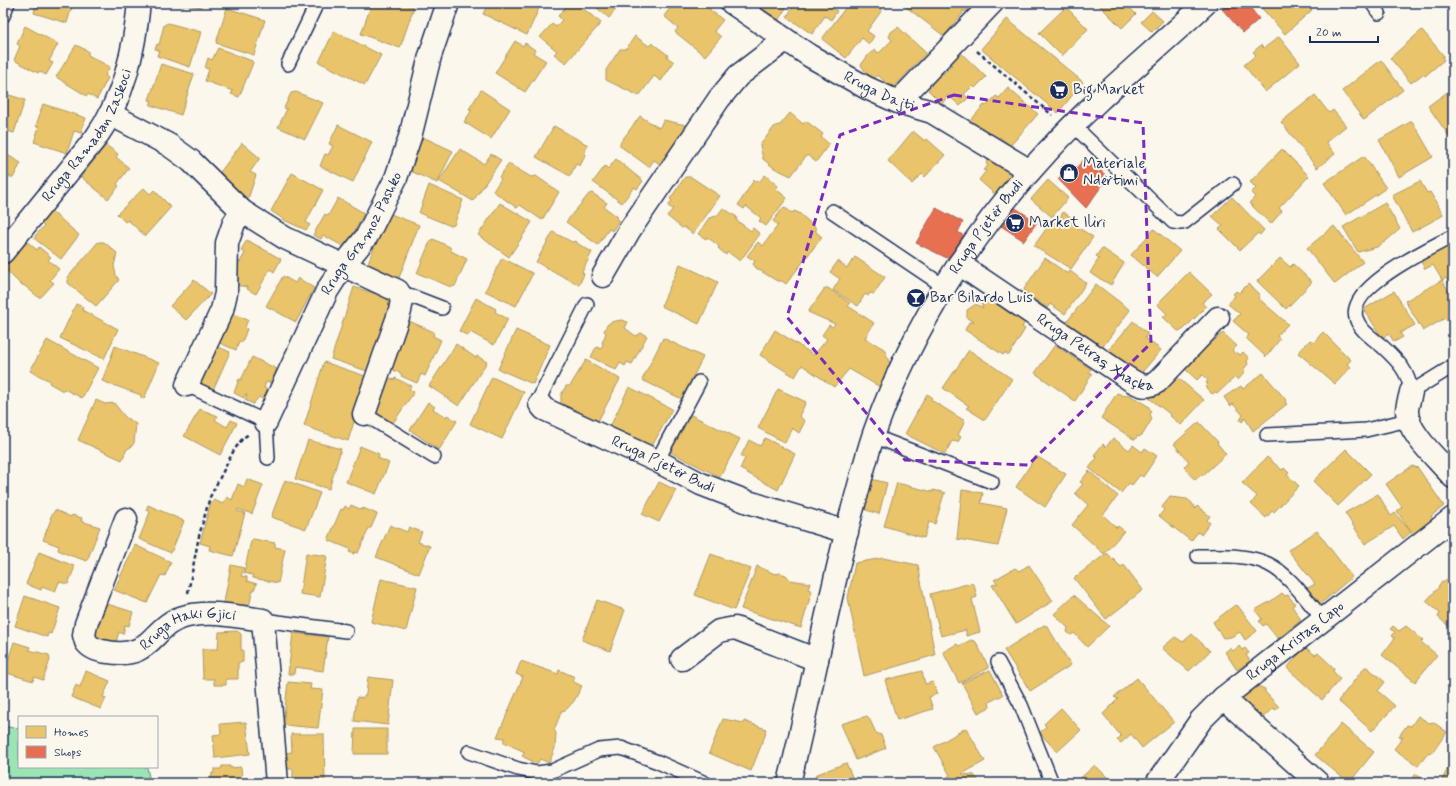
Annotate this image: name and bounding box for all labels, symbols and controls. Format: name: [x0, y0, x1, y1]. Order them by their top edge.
scale bar: [1310, 18, 1378, 44]
text: 20 m: [1316, 25, 1342, 41]
street label: Rruga Ramadan Zaskoci: [38, 67, 137, 206]
street label: Rruga Dajti: [840, 67, 917, 116]
supermarket icon: Big Market: [1048, 79, 1070, 101]
place label: Big Market: [1073, 80, 1145, 101]
place label: Materiale Ndërtimi: [1083, 154, 1146, 191]
shop icon: Materiale Ndërtimi: [1058, 162, 1080, 184]
street label: Rruga Gramoz Pashko: [317, 170, 407, 299]
street label: Rruga Pjetër Budi: [945, 175, 1028, 278]
supermarket icon: Market Iliri: [1004, 212, 1026, 234]
place label: Market Iliri: [1029, 213, 1106, 233]
bar icon: Bar Bilardo Luis: [905, 287, 927, 309]
place label: Bar Bilardo Luis: [930, 288, 1033, 308]
street label: Rruga Petraq Xhaçka: [1032, 309, 1155, 396]
street label: Rruga Pjetër Budi: [608, 431, 718, 498]
street label: Rruga Kristaq Capo: [1242, 597, 1349, 686]
street label: Rruga Haki Gjici: [136, 604, 237, 656]
legend: [18, 716, 158, 768]
text: Homes: [54, 725, 89, 741]
text: Shops: [54, 745, 81, 761]

